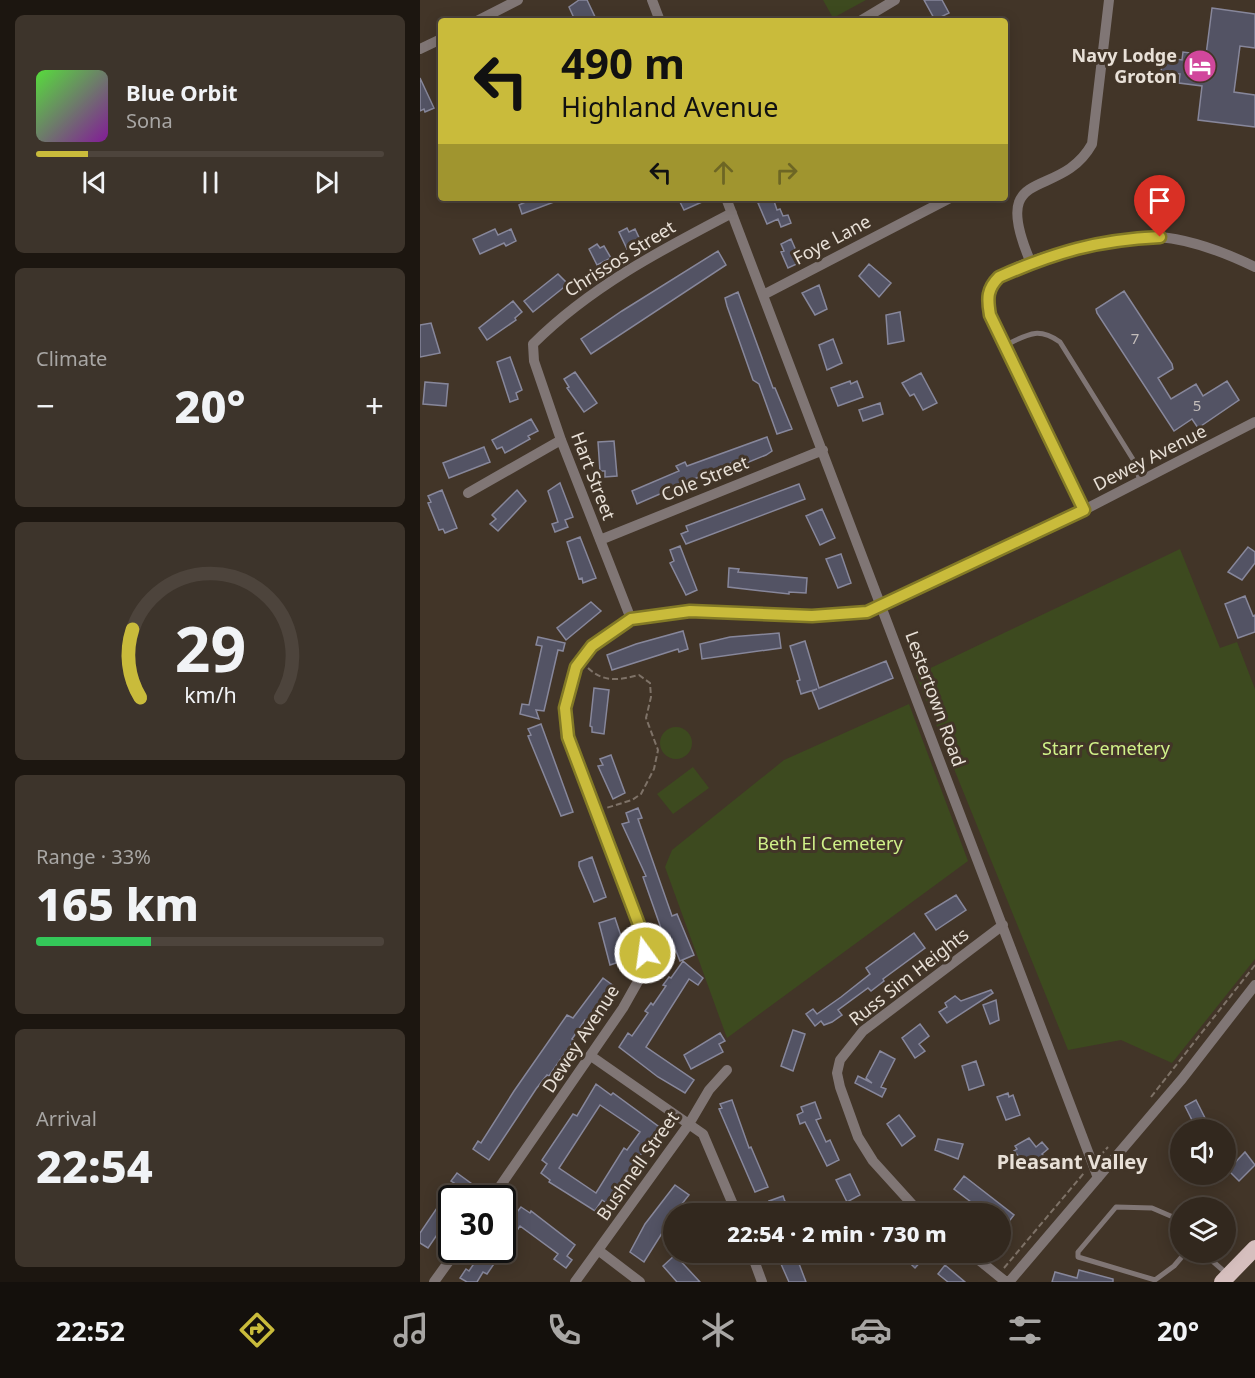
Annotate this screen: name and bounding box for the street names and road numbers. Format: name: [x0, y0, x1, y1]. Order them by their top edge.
street label: Foye Lane: [789, 209, 875, 270]
street label: Chrissos Street: [560, 214, 680, 302]
street label: Dewey Avenue: [1089, 418, 1210, 496]
street label: Hart Street: [566, 428, 622, 523]
street label: Cole Street: [657, 450, 752, 506]
street label: Lestertown Road: [900, 628, 972, 770]
street label: Russ Sim Heights: [844, 922, 973, 1031]
street label: Dewey Avenue: [536, 980, 624, 1097]
street label: Bushnell Street: [591, 1106, 684, 1225]

